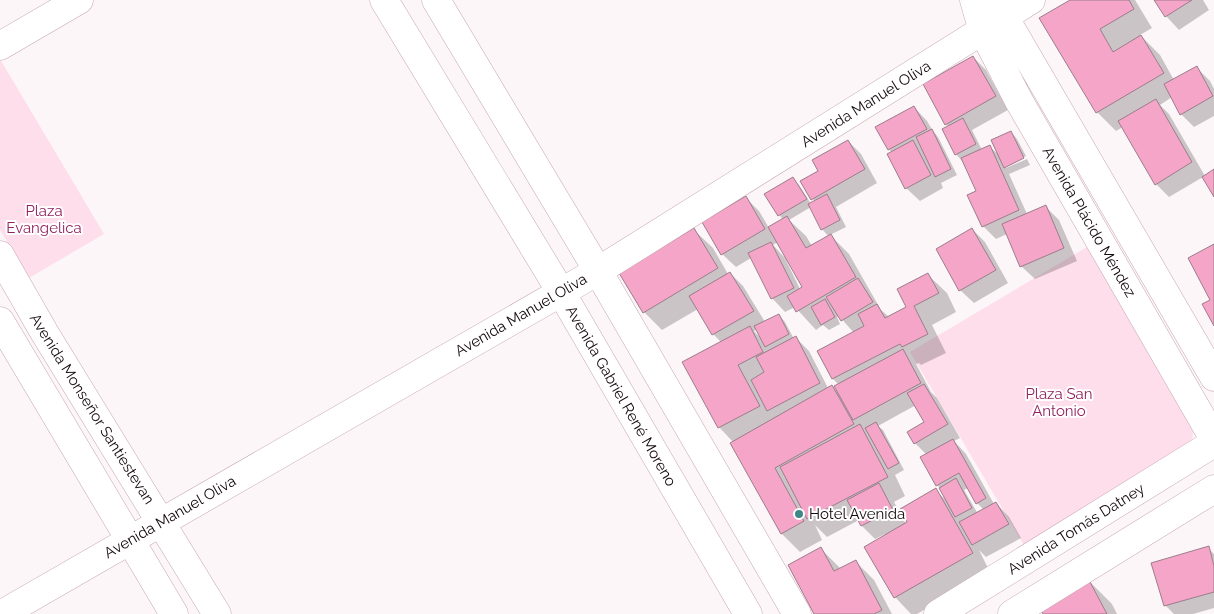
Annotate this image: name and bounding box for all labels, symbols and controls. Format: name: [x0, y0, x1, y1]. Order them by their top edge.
street label: Avenida Manuel Oliva: [798, 57, 934, 151]
street label: Avenida Plácido Méndez: [1039, 144, 1139, 300]
park label: Plaza Evangelica: [6, 202, 82, 237]
street label: Avenida Manuel Oliva: [452, 270, 590, 360]
street label: Avenida Gabriel René Moreno: [562, 302, 680, 490]
street label: Avenida Monseñor Santiestevan: [26, 310, 158, 508]
park label: Plaza San Antonio: [1026, 385, 1093, 420]
street label: Avenida Manuel Oliva: [101, 472, 239, 562]
street label: Avenida Tomás Datney: [1004, 480, 1148, 578]
place label: Hotel Avenida: [809, 505, 905, 523]
marker: Hotel Avenida: [793, 508, 805, 520]

